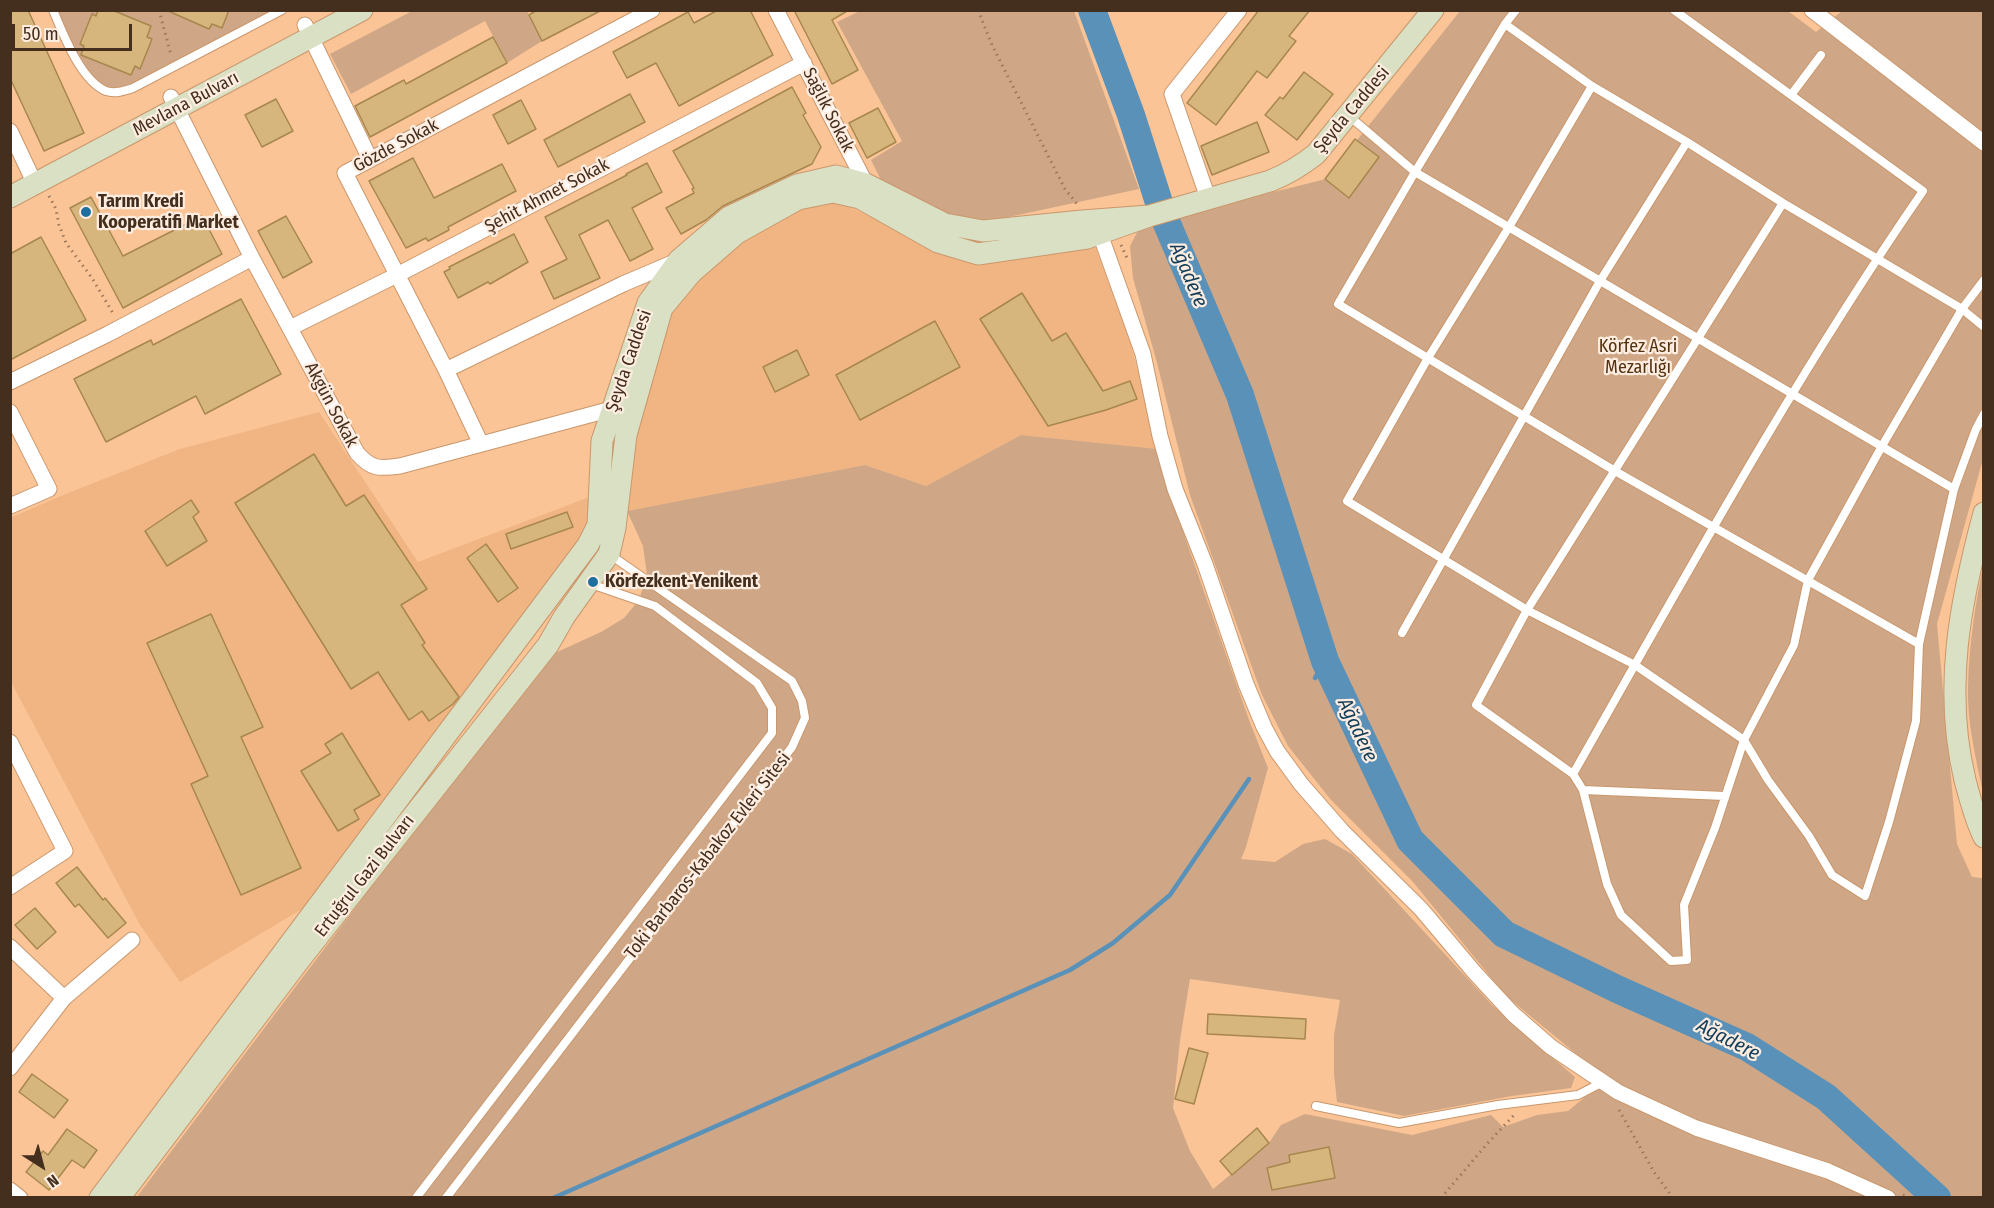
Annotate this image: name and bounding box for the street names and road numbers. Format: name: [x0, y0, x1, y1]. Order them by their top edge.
street label: Şeyda Caddesi: [1309, 62, 1395, 158]
street label: Sağlık Sokak: [798, 64, 858, 156]
street label: Mevlana Bulvarı: [129, 67, 243, 141]
street label: Gözde Sokak: [350, 115, 442, 177]
street label: Şehit Ahmet Sokak: [481, 154, 613, 238]
street label: Şeyda Caddesi: [601, 307, 657, 415]
street label: Akgün Sokak: [300, 359, 362, 451]
street label: Toki Barbaros-Kabakoz Evleri Sitesi: [620, 748, 796, 964]
street label: Ertuğrul Gazi Bulvarı: [311, 811, 419, 941]

